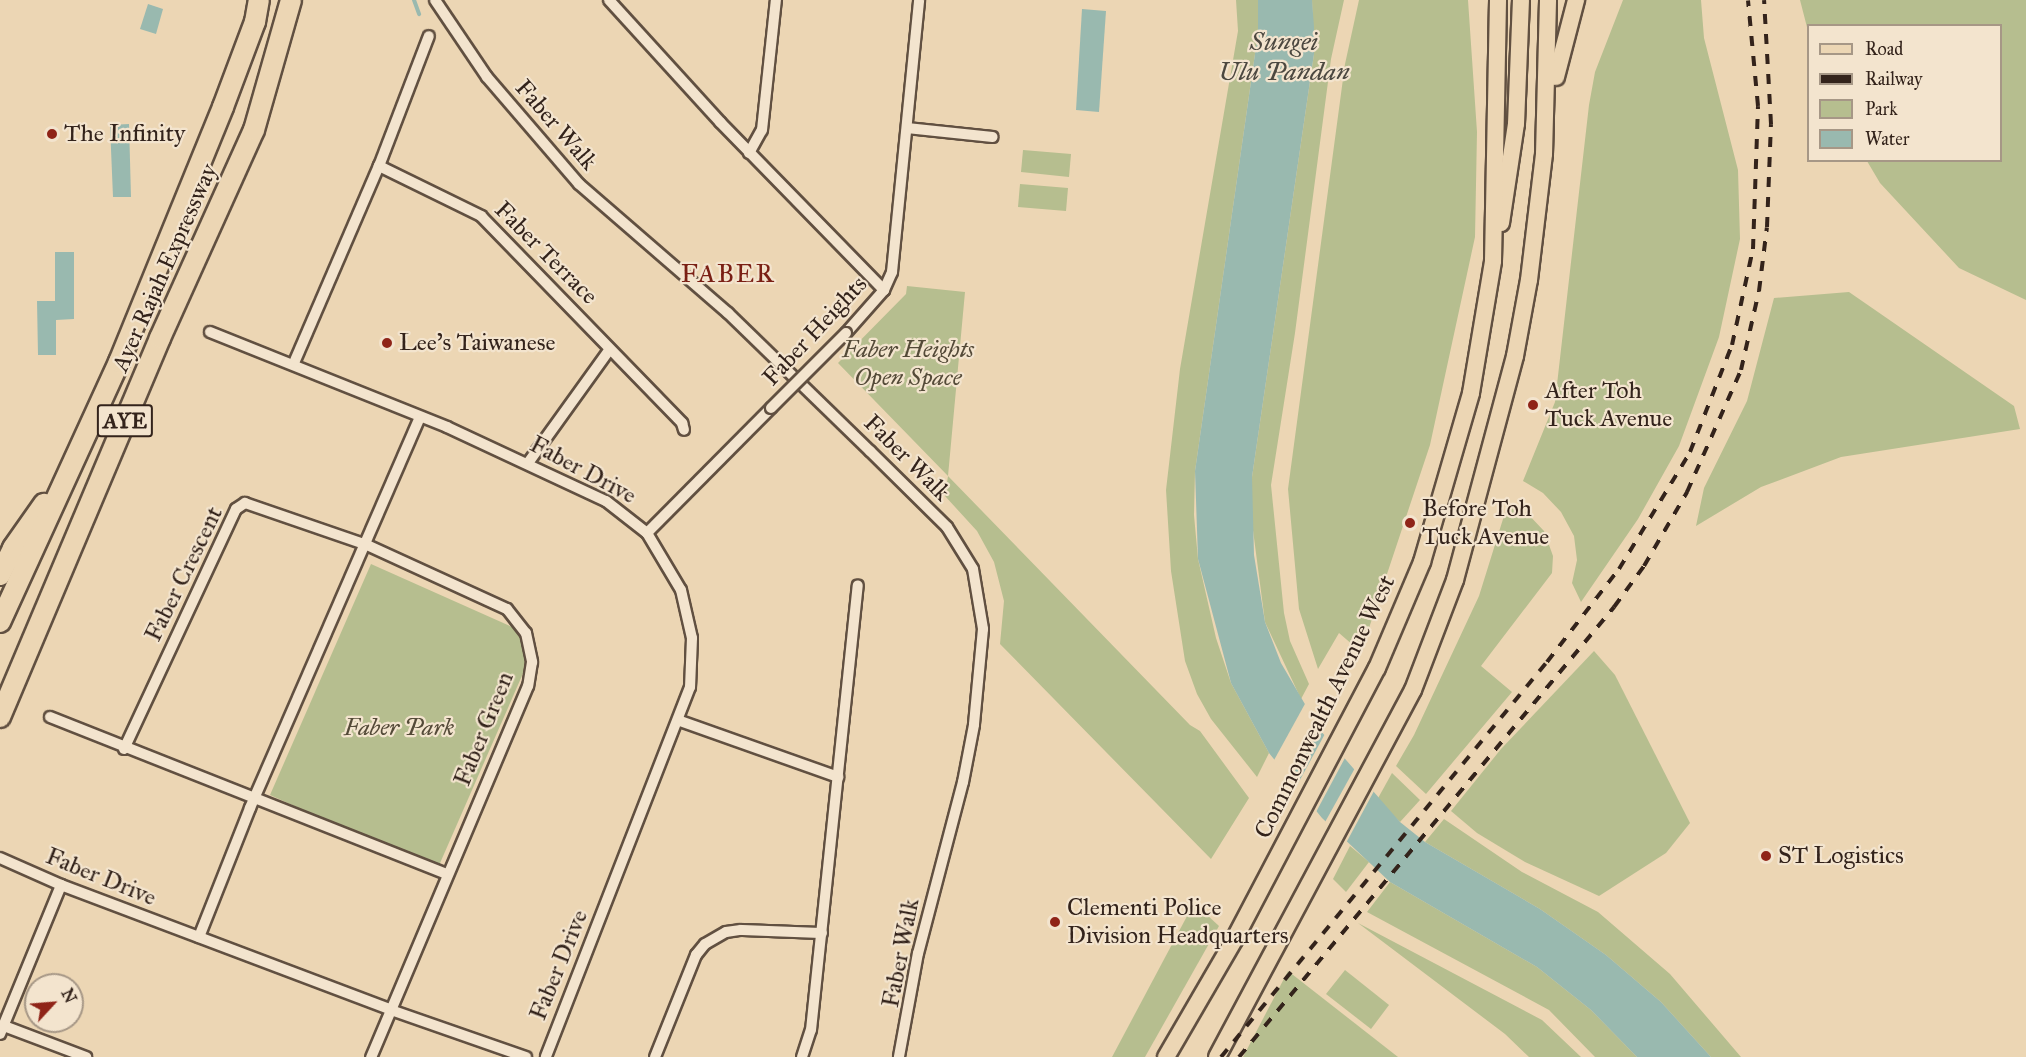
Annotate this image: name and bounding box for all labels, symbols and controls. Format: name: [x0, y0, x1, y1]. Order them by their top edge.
legend: [1807, 24, 2002, 162]
water label: Sungei Ulu Pandan: [1218, 26, 1350, 88]
text: Road: [1865, 38, 1903, 60]
text: Railway: [1865, 68, 1922, 90]
street label: Faber Walk: [509, 74, 603, 176]
text: Park: [1865, 98, 1898, 120]
place label: The Infinity: [64, 120, 185, 148]
marker: The Infinity: [45, 127, 59, 141]
text: Water: [1865, 128, 1909, 150]
street label: Ayer Rajah Expressway: [106, 159, 224, 377]
street label: Faber Terrace: [489, 196, 603, 310]
district label: FABER: [681, 258, 775, 290]
street label: Faber Heights: [757, 270, 873, 392]
place label: Lee’s Taiwanese: [399, 329, 555, 357]
marker: Lee’s Taiwanese: [380, 336, 394, 350]
park label: Faber Heights Open Space: [842, 336, 974, 392]
place label: After Toh Tuck Avenue: [1545, 377, 1672, 433]
marker: After Toh Tuck Avenue: [1526, 398, 1540, 412]
road number: AYE: [96, 402, 154, 440]
street label: Faber Walk: [858, 409, 956, 507]
street label: Faber Drive: [525, 430, 641, 510]
place label: Before Toh Tuck Avenue: [1422, 495, 1549, 551]
street label: Faber Crescent: [139, 502, 229, 646]
marker: Before Toh Tuck Avenue: [1403, 516, 1417, 530]
street label: Commonwealth Avenue West: [1249, 571, 1401, 843]
street label: Faber Green: [448, 668, 520, 790]
park label: Faber Park: [344, 714, 454, 742]
street label: Faber Drive: [42, 842, 160, 912]
place label: ST Logistics: [1778, 842, 1904, 870]
marker: ST Logistics: [1759, 849, 1773, 863]
place label: Clementi Police Division Headquarters: [1067, 894, 1288, 950]
street label: Faber Walk: [876, 896, 926, 1010]
street label: Faber Drive: [524, 906, 594, 1024]
marker: Clementi Police Division Headquarters: [1048, 915, 1062, 929]
north arrow: [24, 973, 84, 1033]
text: N: [57, 985, 80, 1006]

